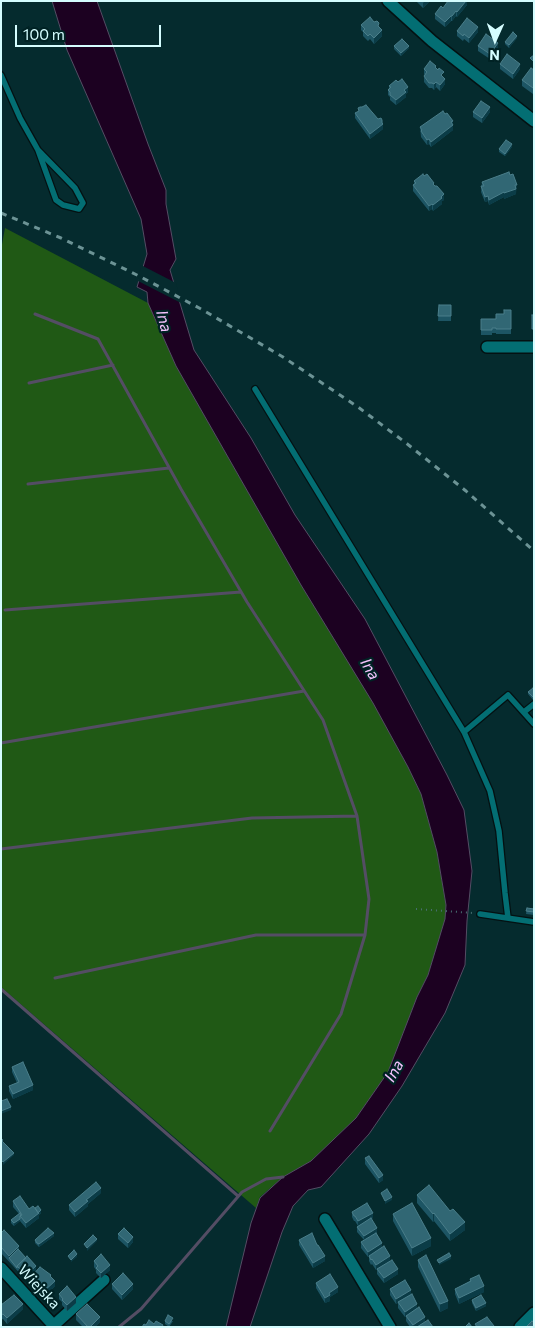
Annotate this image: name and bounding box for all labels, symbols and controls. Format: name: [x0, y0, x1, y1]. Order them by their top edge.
scale bar: [18, 15, 164, 47]
north arrow: [470, 15, 520, 65]
text: 100 m: [23, 25, 65, 43]
text: N: [489, 47, 500, 64]
water label: Ina: [152, 308, 176, 334]
water label: Ina: [356, 655, 384, 683]
water label: Ina: [380, 1057, 408, 1085]
street label: Wiejska: [14, 1261, 64, 1313]

